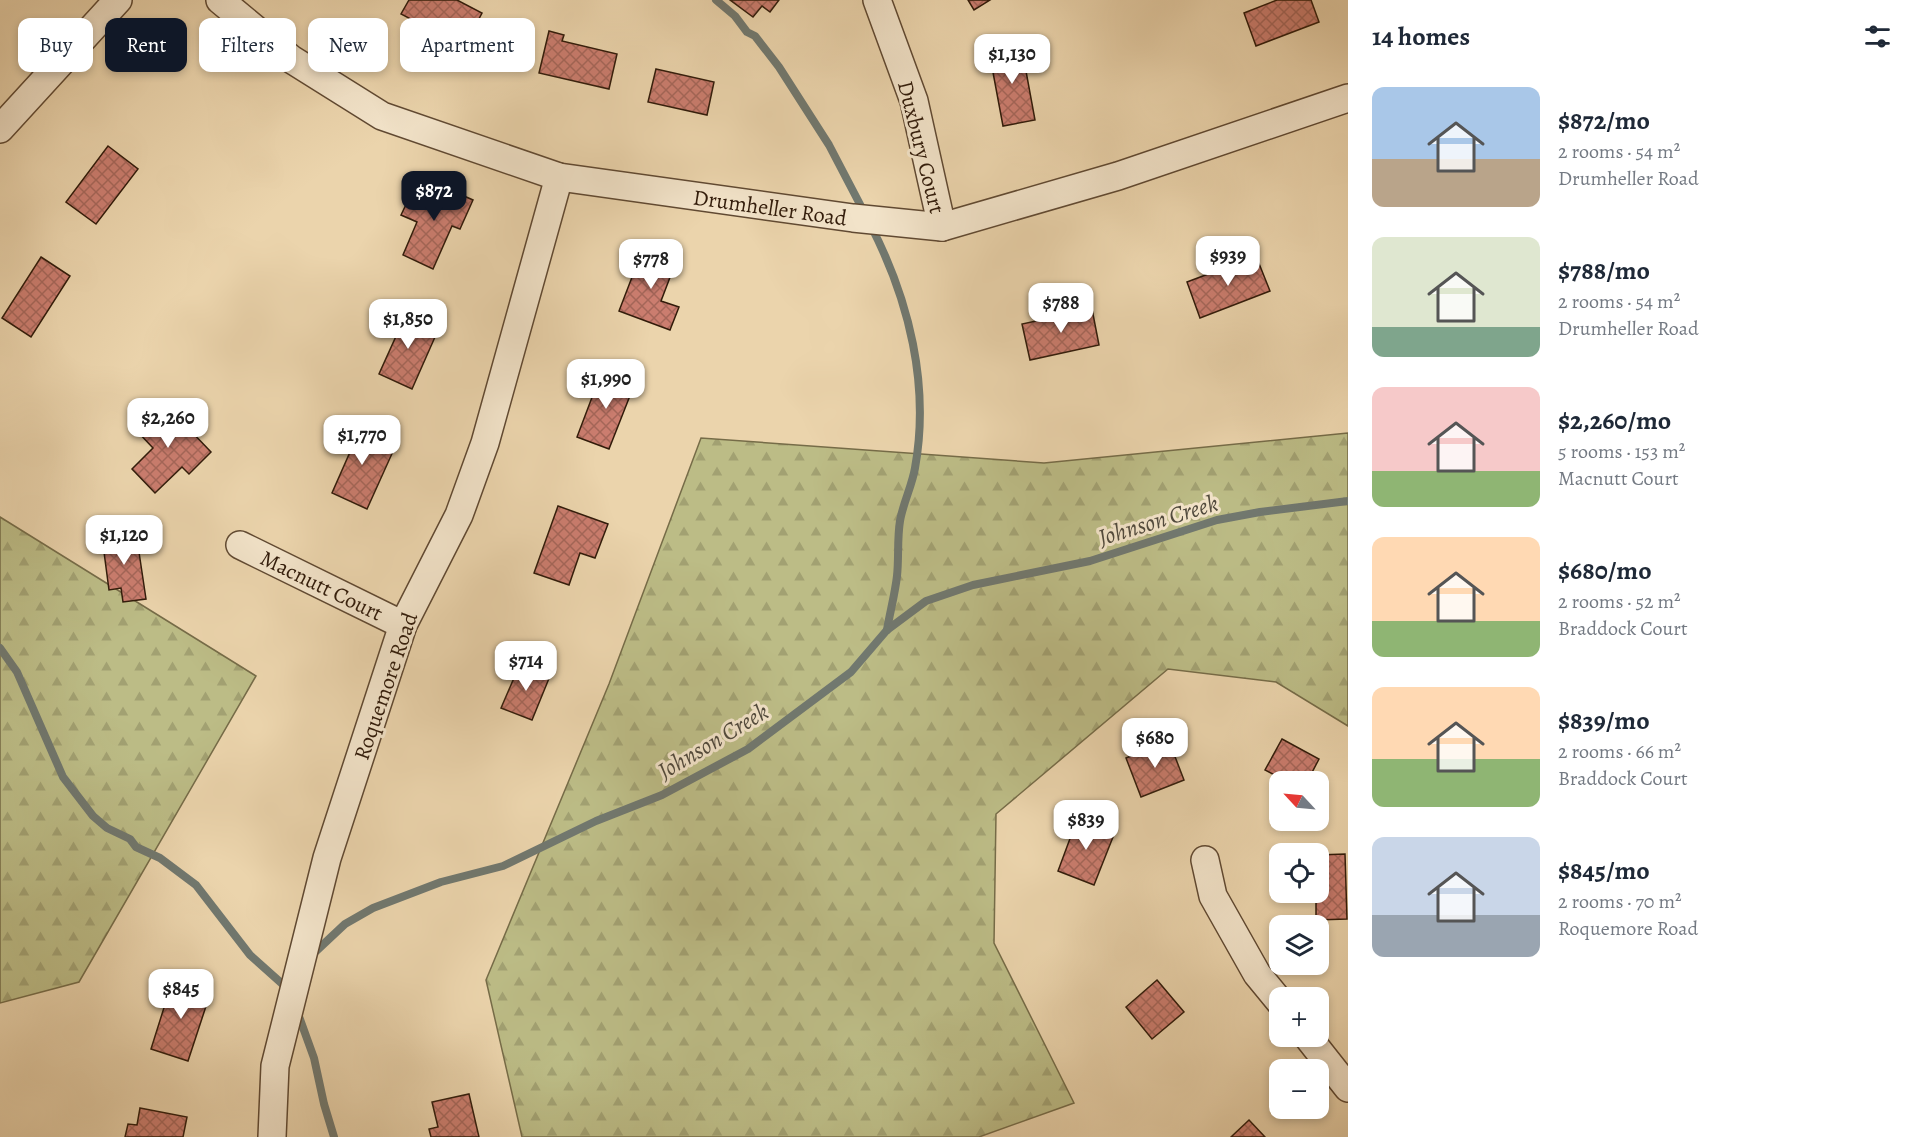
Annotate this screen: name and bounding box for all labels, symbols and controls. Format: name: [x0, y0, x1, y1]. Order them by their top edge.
chip: Buy: [18, 18, 93, 72]
chip: Rent: [105, 18, 187, 72]
chip: Filters: [199, 18, 296, 72]
chip: New: [308, 18, 388, 72]
chip: Apartment: [400, 18, 535, 72]
text: 14 homes: [1372, 19, 1470, 54]
icon: filters: [1861, 20, 1894, 53]
pin: $1,130: [963, 34, 1061, 85]
text: $1,130: [988, 40, 1036, 67]
street label: Duxbury Court: [890, 78, 952, 217]
text: $872/mo: [1558, 103, 1650, 138]
icon: home: [1420, 111, 1492, 183]
text: 2 rooms · 54 m²: [1558, 138, 1680, 165]
text: Drumheller Road: [1558, 165, 1699, 192]
pin: $872: [398, 171, 470, 222]
text: $872: [415, 177, 453, 204]
street label: Drumheller Road: [691, 182, 849, 234]
pin: $939: [1192, 236, 1264, 287]
pin: $778: [615, 239, 687, 290]
text: $939: [1210, 242, 1246, 269]
text: $778: [633, 245, 669, 272]
text: $788/mo: [1558, 253, 1650, 288]
icon: home: [1420, 261, 1492, 333]
pin: $788: [1025, 283, 1097, 334]
text: 2 rooms · 54 m²: [1558, 288, 1680, 315]
text: $788: [1042, 289, 1080, 316]
pin: $1,850: [359, 299, 457, 350]
text: $1,850: [383, 305, 433, 332]
text: Drumheller Road: [1558, 315, 1699, 342]
pin: $1,990: [557, 359, 655, 410]
text: $1,990: [581, 365, 631, 392]
pin: $2,260: [119, 398, 217, 449]
text: $2,260/mo: [1558, 403, 1671, 438]
text: $2,260: [141, 404, 195, 431]
icon: home: [1420, 411, 1492, 483]
pin: $1,770: [313, 415, 411, 466]
text: $1,770: [338, 421, 387, 448]
text: 5 rooms · 153 m²: [1558, 438, 1685, 465]
text: Macnutt Court: [1558, 465, 1679, 492]
water label: Johnson Creek: [1093, 487, 1222, 554]
pin: $1,120: [75, 515, 173, 566]
text: $1,120: [100, 521, 148, 548]
street label: Macnutt Court: [255, 543, 388, 628]
text: $680/mo: [1558, 553, 1652, 588]
icon: home: [1420, 561, 1492, 633]
text: 2 rooms · 52 m²: [1558, 588, 1681, 615]
street label: Roquemore Road: [347, 608, 425, 764]
text: Braddock Court: [1558, 615, 1688, 642]
pin: $714: [490, 641, 562, 692]
text: $714: [509, 647, 543, 674]
water label: Johnson Creek: [651, 695, 775, 787]
text: $839/mo: [1558, 703, 1650, 738]
icon: home: [1420, 711, 1492, 783]
pin: $680: [1119, 718, 1191, 769]
text: $680: [1136, 724, 1174, 751]
text: 2 rooms · 66 m²: [1558, 738, 1681, 765]
text: Braddock Court: [1558, 765, 1688, 792]
north arrow: [1269, 771, 1329, 831]
map controls: [1269, 771, 1329, 1119]
pin: $839: [1050, 800, 1122, 851]
text: $839: [1068, 806, 1104, 833]
button: locate: [1269, 843, 1329, 903]
text: $845/mo: [1558, 853, 1650, 888]
icon: home: [1420, 861, 1492, 933]
text: 2 rooms · 70 m²: [1558, 888, 1682, 915]
button: layers: [1269, 915, 1329, 975]
text: Roquemore Road: [1558, 915, 1698, 942]
pin: $845: [145, 969, 217, 1020]
text: $845: [163, 975, 199, 1002]
button: +: [1269, 987, 1329, 1047]
button: −: [1269, 1059, 1329, 1119]

